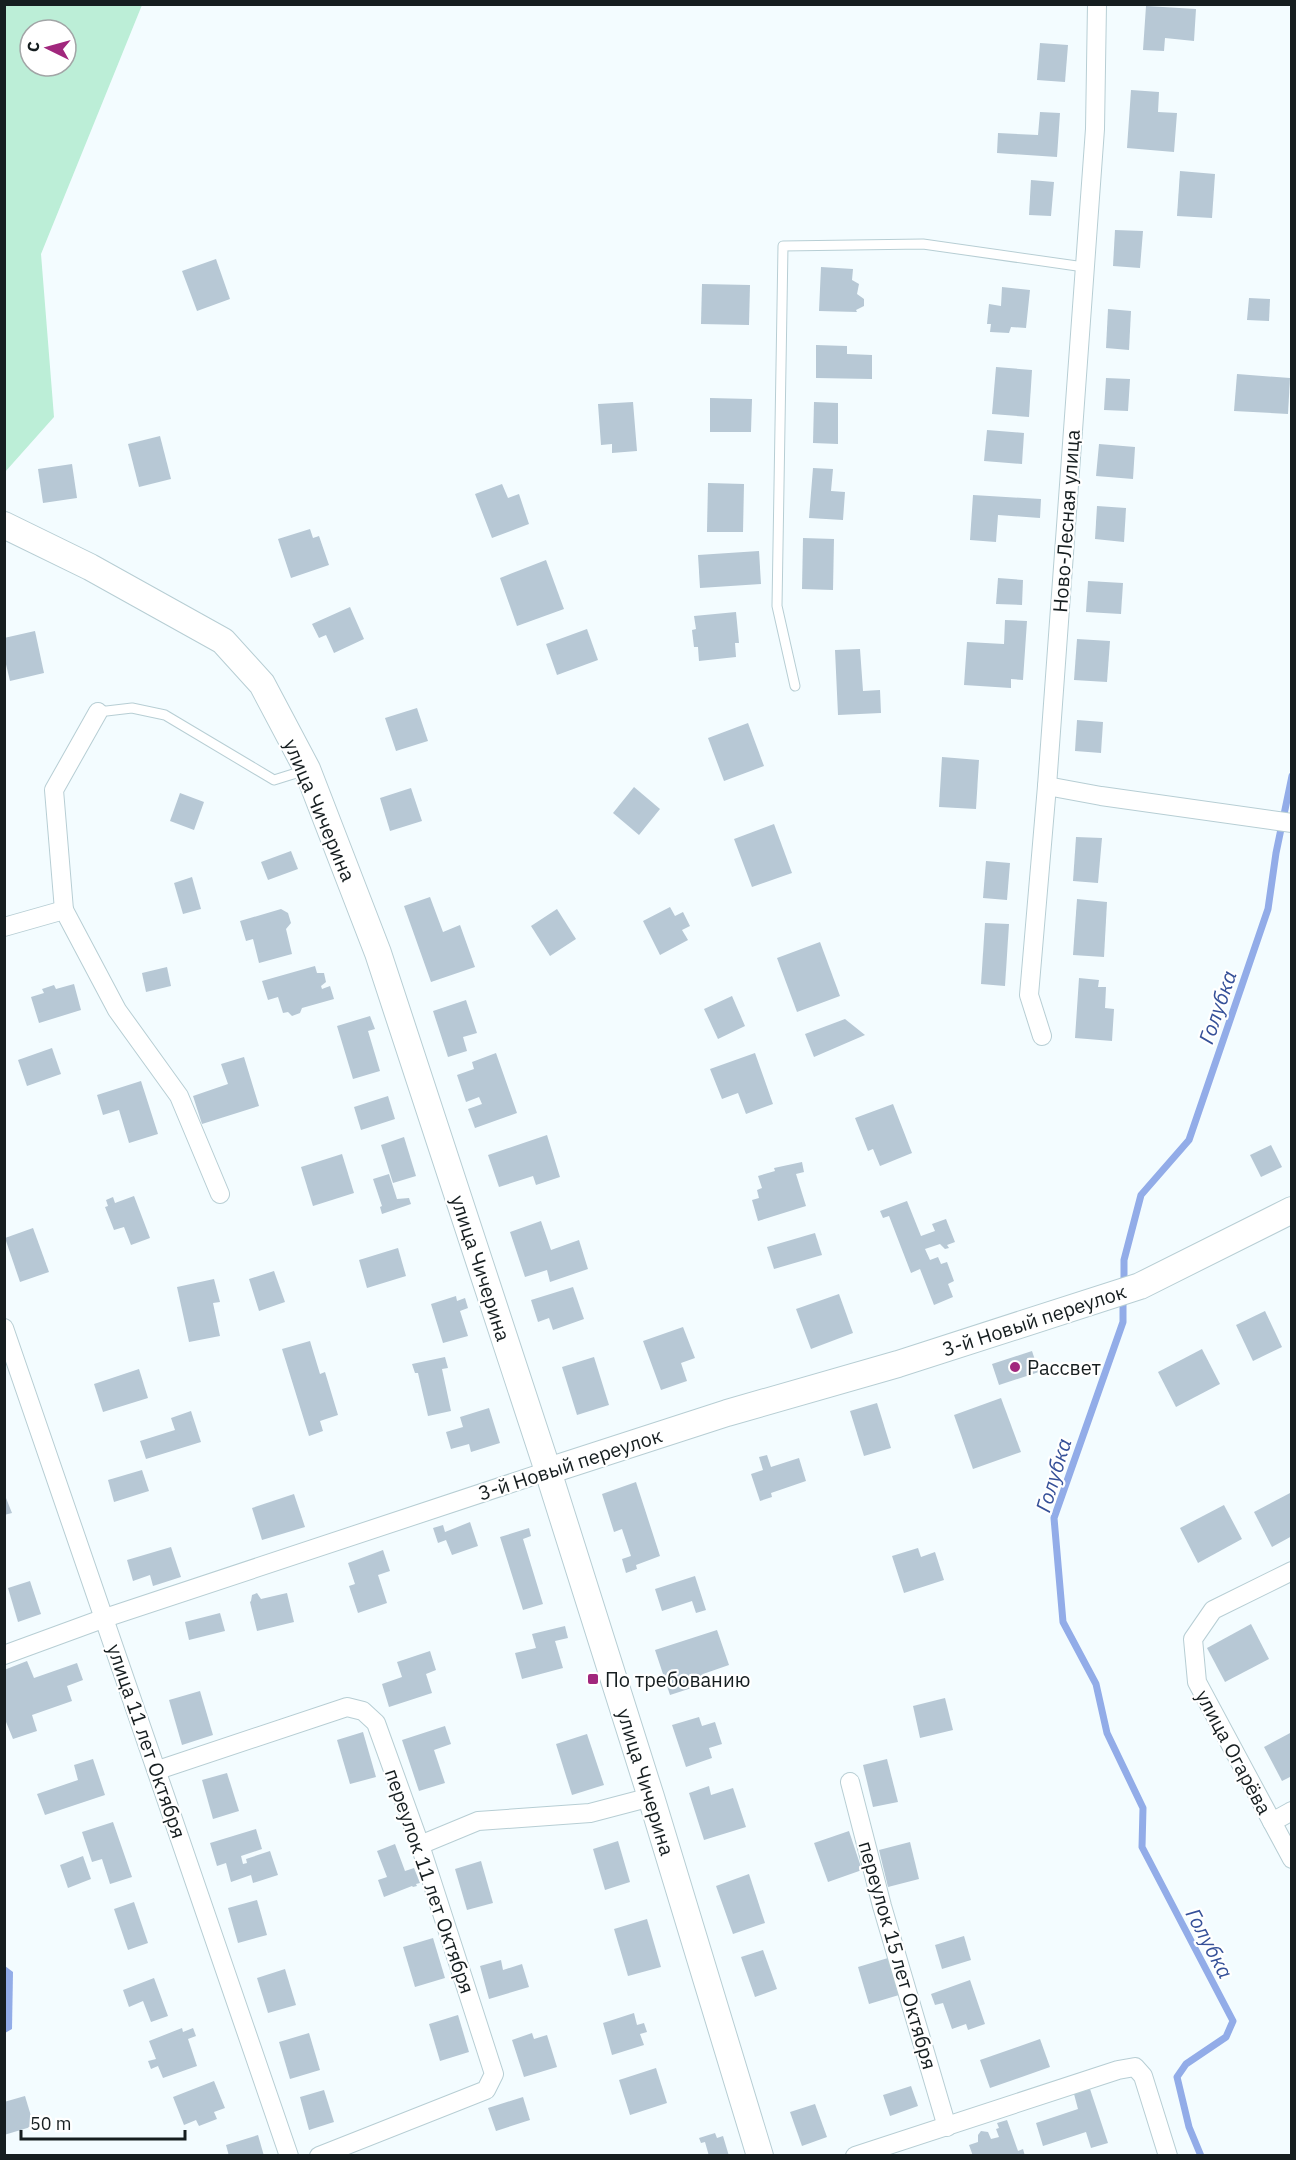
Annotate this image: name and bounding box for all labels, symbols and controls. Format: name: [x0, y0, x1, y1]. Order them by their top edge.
north arrow: [18, 18, 78, 78]
text: С: [23, 41, 43, 53]
street label: Ново-Лесная улица: [1046, 428, 1086, 613]
street label: улица Чичерина: [278, 735, 362, 886]
water label: Голубка: [1191, 967, 1243, 1047]
street label: улица Чичерина: [445, 1191, 517, 1345]
street label: 3-й Новый переулок: [939, 1277, 1129, 1363]
place label: Рассвет: [1027, 1354, 1101, 1381]
marker: Рассвет: [1008, 1360, 1022, 1374]
street label: 3-й Новый переулок: [475, 1421, 665, 1507]
water label: Голубка: [1029, 1435, 1077, 1515]
street label: улица 11 лет Октября: [101, 1640, 193, 1842]
place label: По требованию: [605, 1666, 750, 1693]
marker: По требованию: [586, 1672, 600, 1686]
street label: улица Огарёва: [1190, 1685, 1278, 1819]
street label: улица Чичерина: [611, 1705, 681, 1859]
street label: переулок 11 лет Октября: [379, 1765, 481, 1997]
street label: переулок 15 лет Октября: [852, 1838, 944, 2072]
water label: Голубка: [1180, 1903, 1240, 1983]
scale bar: [21, 2103, 184, 2141]
text: 50 m: [30, 2112, 72, 2135]

